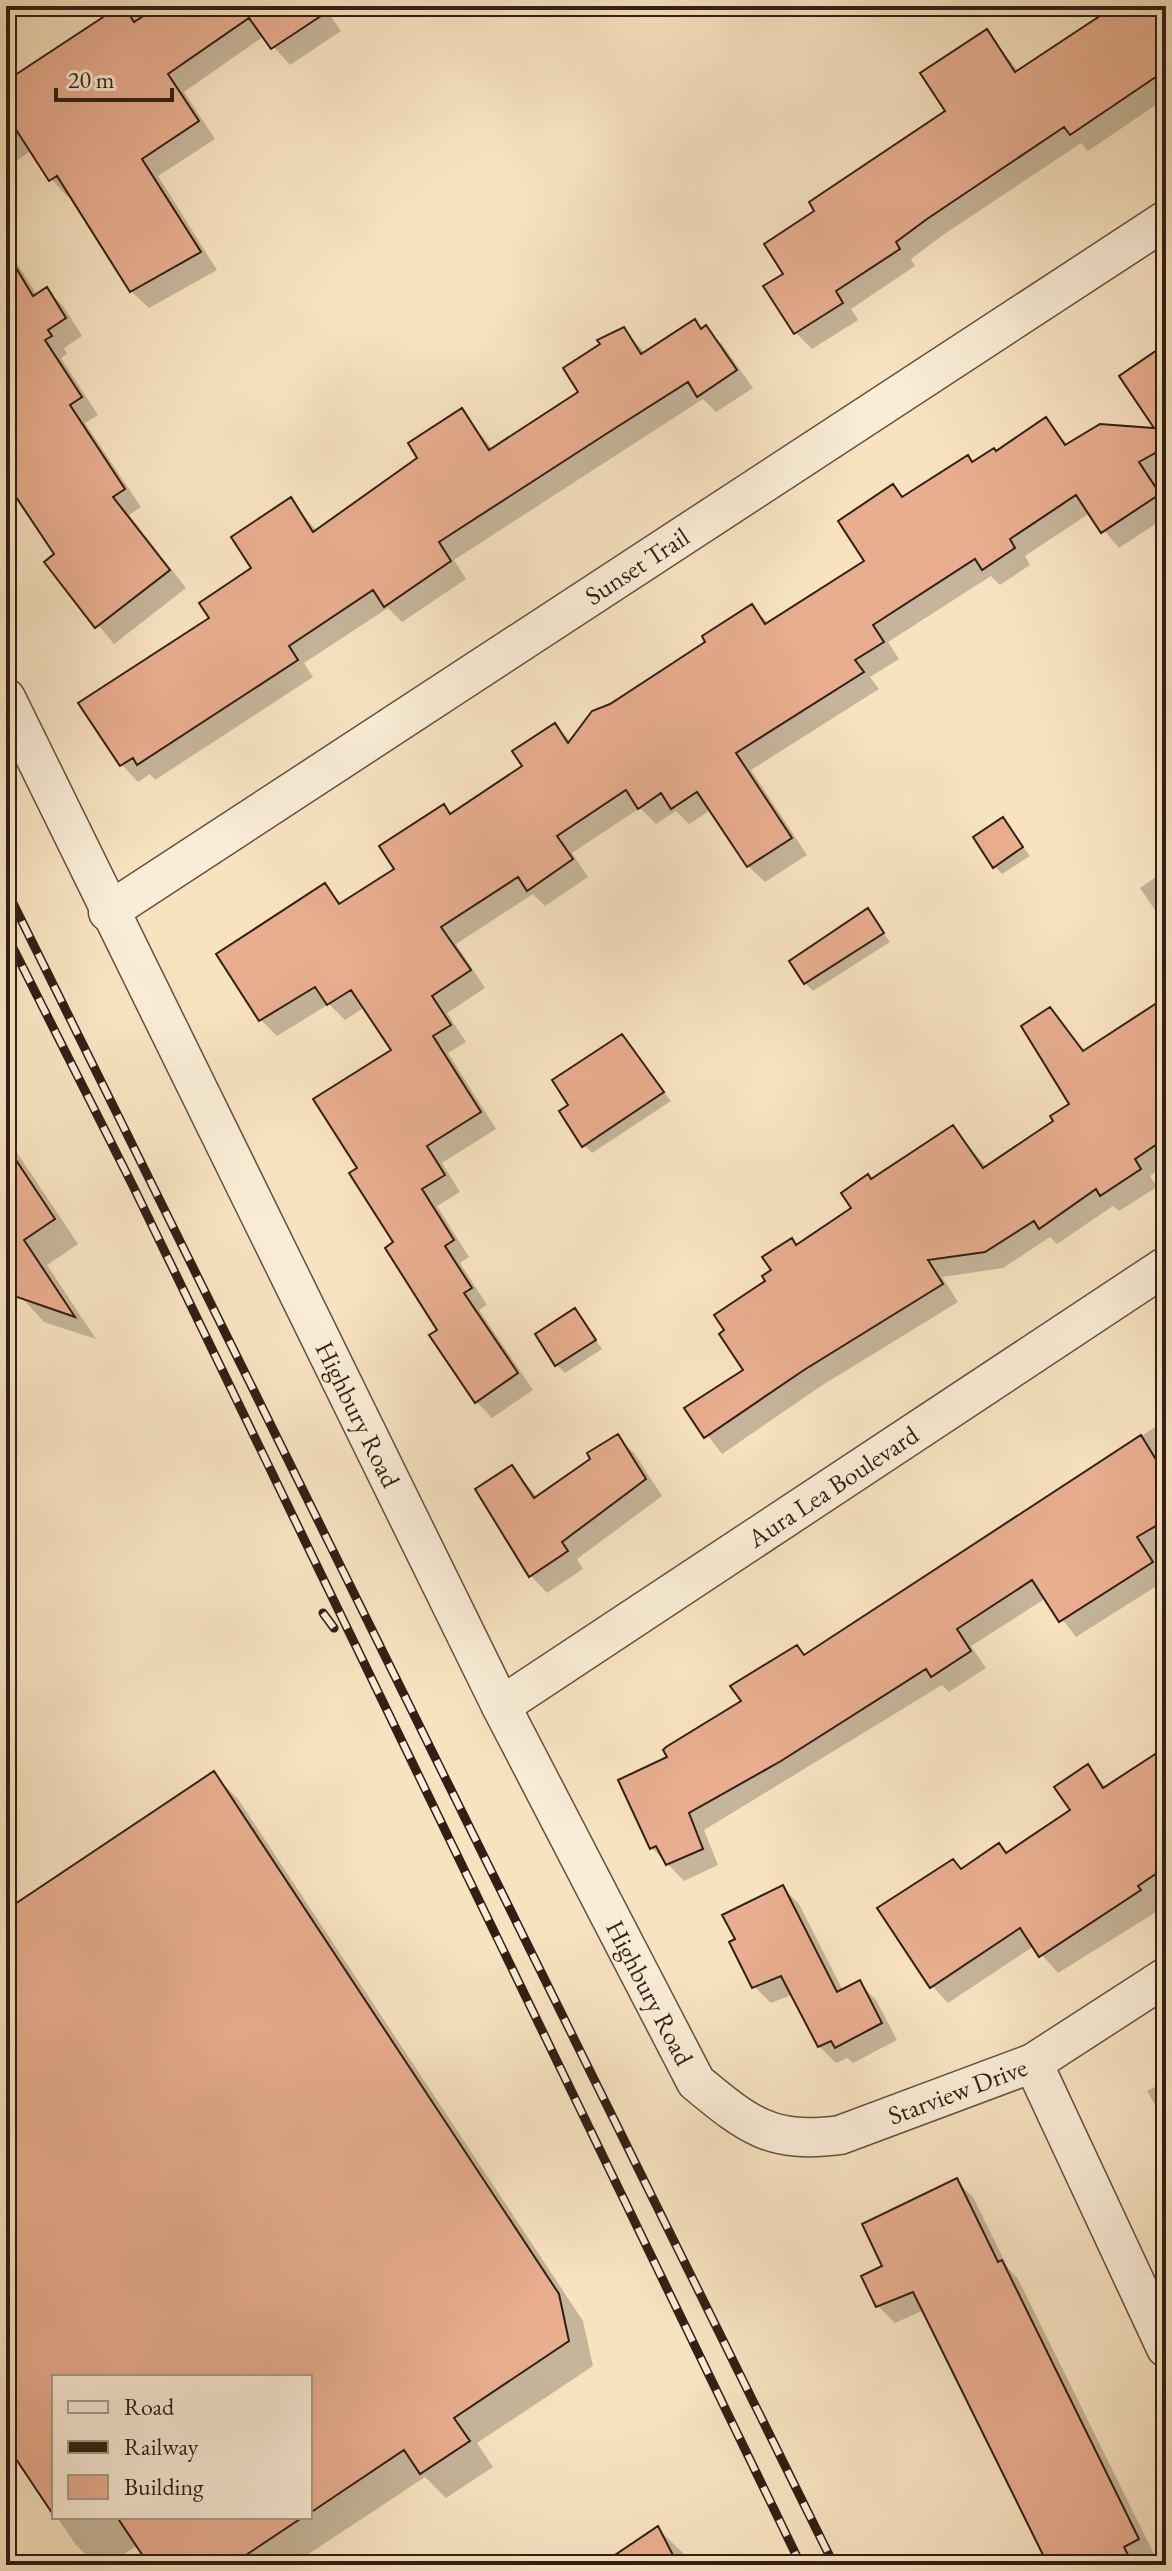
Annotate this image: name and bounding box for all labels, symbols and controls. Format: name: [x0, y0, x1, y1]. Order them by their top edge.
scale bar: [56, 52, 172, 102]
text: 20 m: [68, 64, 115, 95]
street label: Sunset Trail: [578, 520, 696, 613]
street label: Highbury Road: [307, 1335, 408, 1494]
street label: Aura Lea Boulevard: [740, 1417, 926, 1556]
street label: Highbury Road: [598, 1914, 702, 2072]
street label: Starview Drive: [883, 2050, 1032, 2133]
legend: [52, 2375, 312, 2519]
text: Road: [124, 2391, 175, 2422]
text: Railway: [124, 2431, 199, 2462]
text: Building: [124, 2471, 204, 2502]

